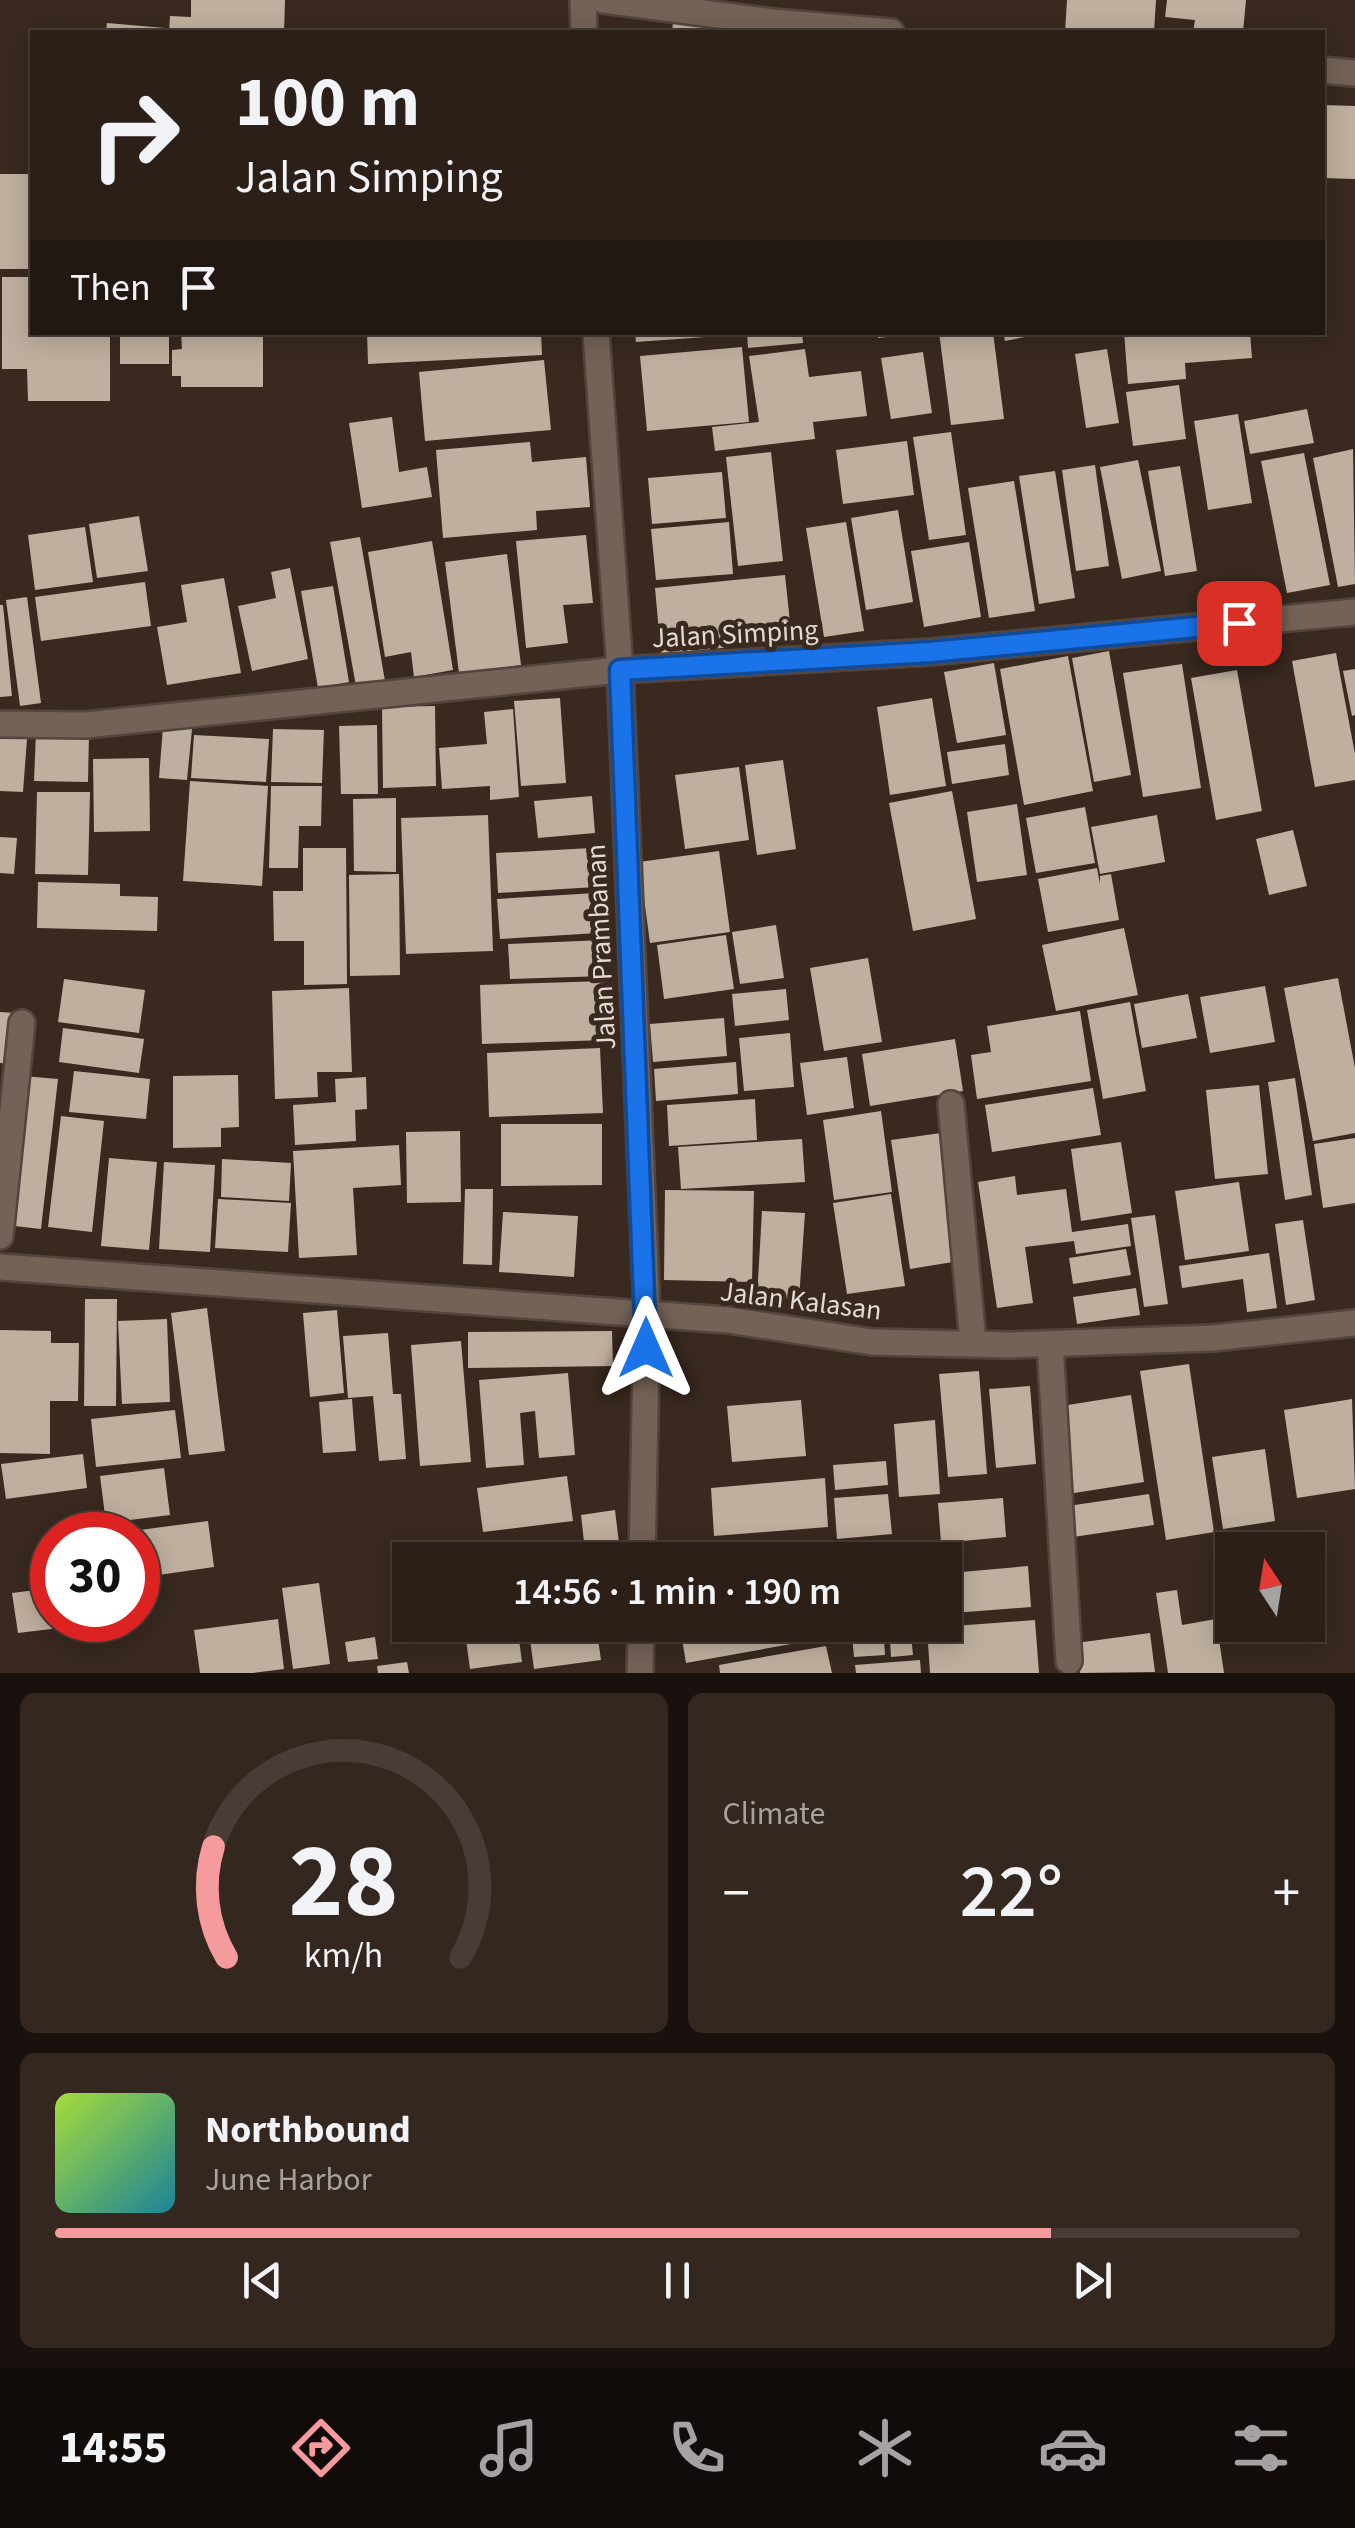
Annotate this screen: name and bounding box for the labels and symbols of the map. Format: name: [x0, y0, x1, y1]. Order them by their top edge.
pin: [1197, 581, 1282, 666]
street label: Jalan Simping: [651, 610, 819, 658]
street label: Jalan Prambanan: [576, 843, 626, 1051]
street label: Jalan Kalasan: [718, 1271, 884, 1331]
position arrow: [594, 1296, 698, 1400]
speed limit sign: 30: [30, 1512, 160, 1642]
north arrow: [1215, 1532, 1325, 1642]

